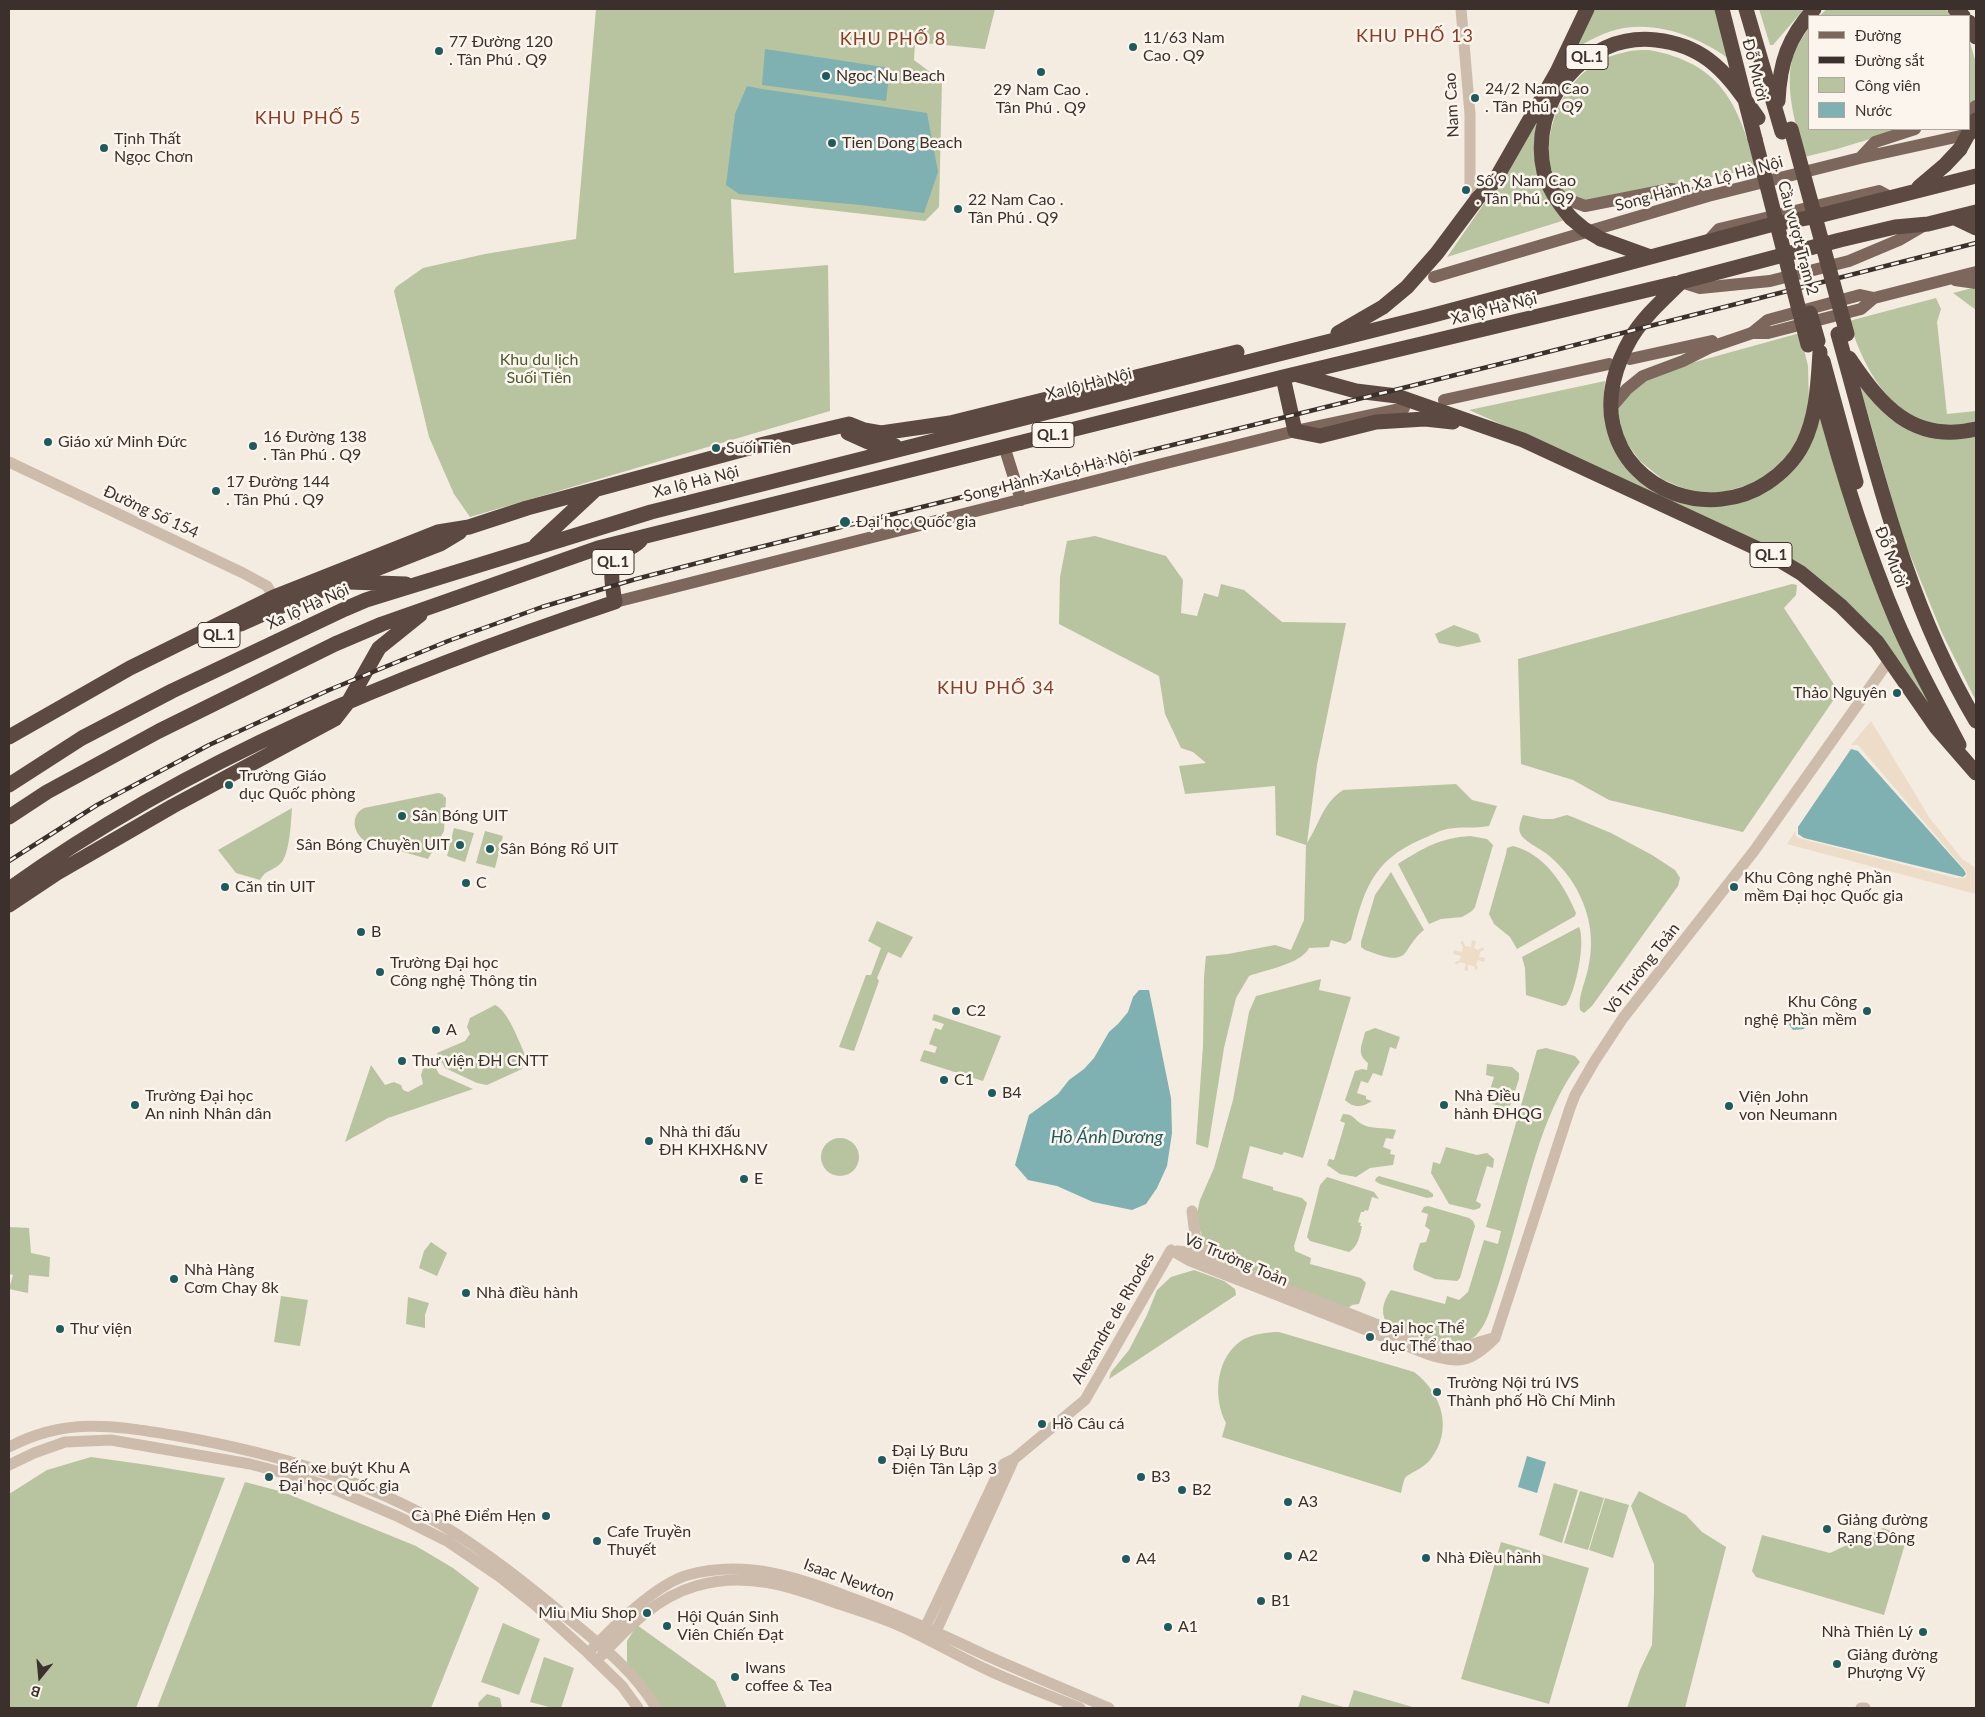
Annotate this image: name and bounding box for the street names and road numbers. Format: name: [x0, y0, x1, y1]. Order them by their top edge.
street label: Đỗ Mười: [1738, 37, 1772, 103]
road number: QL.1: [1566, 44, 1608, 70]
street label: Nam Cao: [1441, 72, 1463, 138]
street label: Song Hành Xa Lộ Hà Nội: [1613, 152, 1785, 216]
street label: Cầu vượt Trạm 2: [1774, 179, 1822, 297]
street label: Xa lộ Hà Nội: [1449, 289, 1539, 329]
street label: Xa lộ Hà Nội: [1044, 364, 1134, 404]
road number: QL.1: [1032, 422, 1074, 448]
street label: Song Hành Xa Lộ Hà Nội: [962, 446, 1134, 506]
street label: Xa lộ Hà Nội: [651, 462, 741, 502]
street label: Đường Số 154: [100, 482, 202, 542]
street label: Đỗ Mười: [1871, 524, 1911, 590]
road number: QL.1: [1750, 542, 1792, 568]
road number: QL.1: [592, 550, 634, 574]
street label: Xa lộ Hà Nội: [264, 580, 352, 634]
road number: QL.1: [198, 622, 240, 648]
street label: Võ Trường Toản: [1600, 919, 1684, 1019]
street label: Võ Trường Toản: [1181, 1229, 1291, 1291]
street label: Alexandre de Rhodes: [1068, 1249, 1158, 1387]
street label: Isaac Newton: [801, 1555, 897, 1605]

